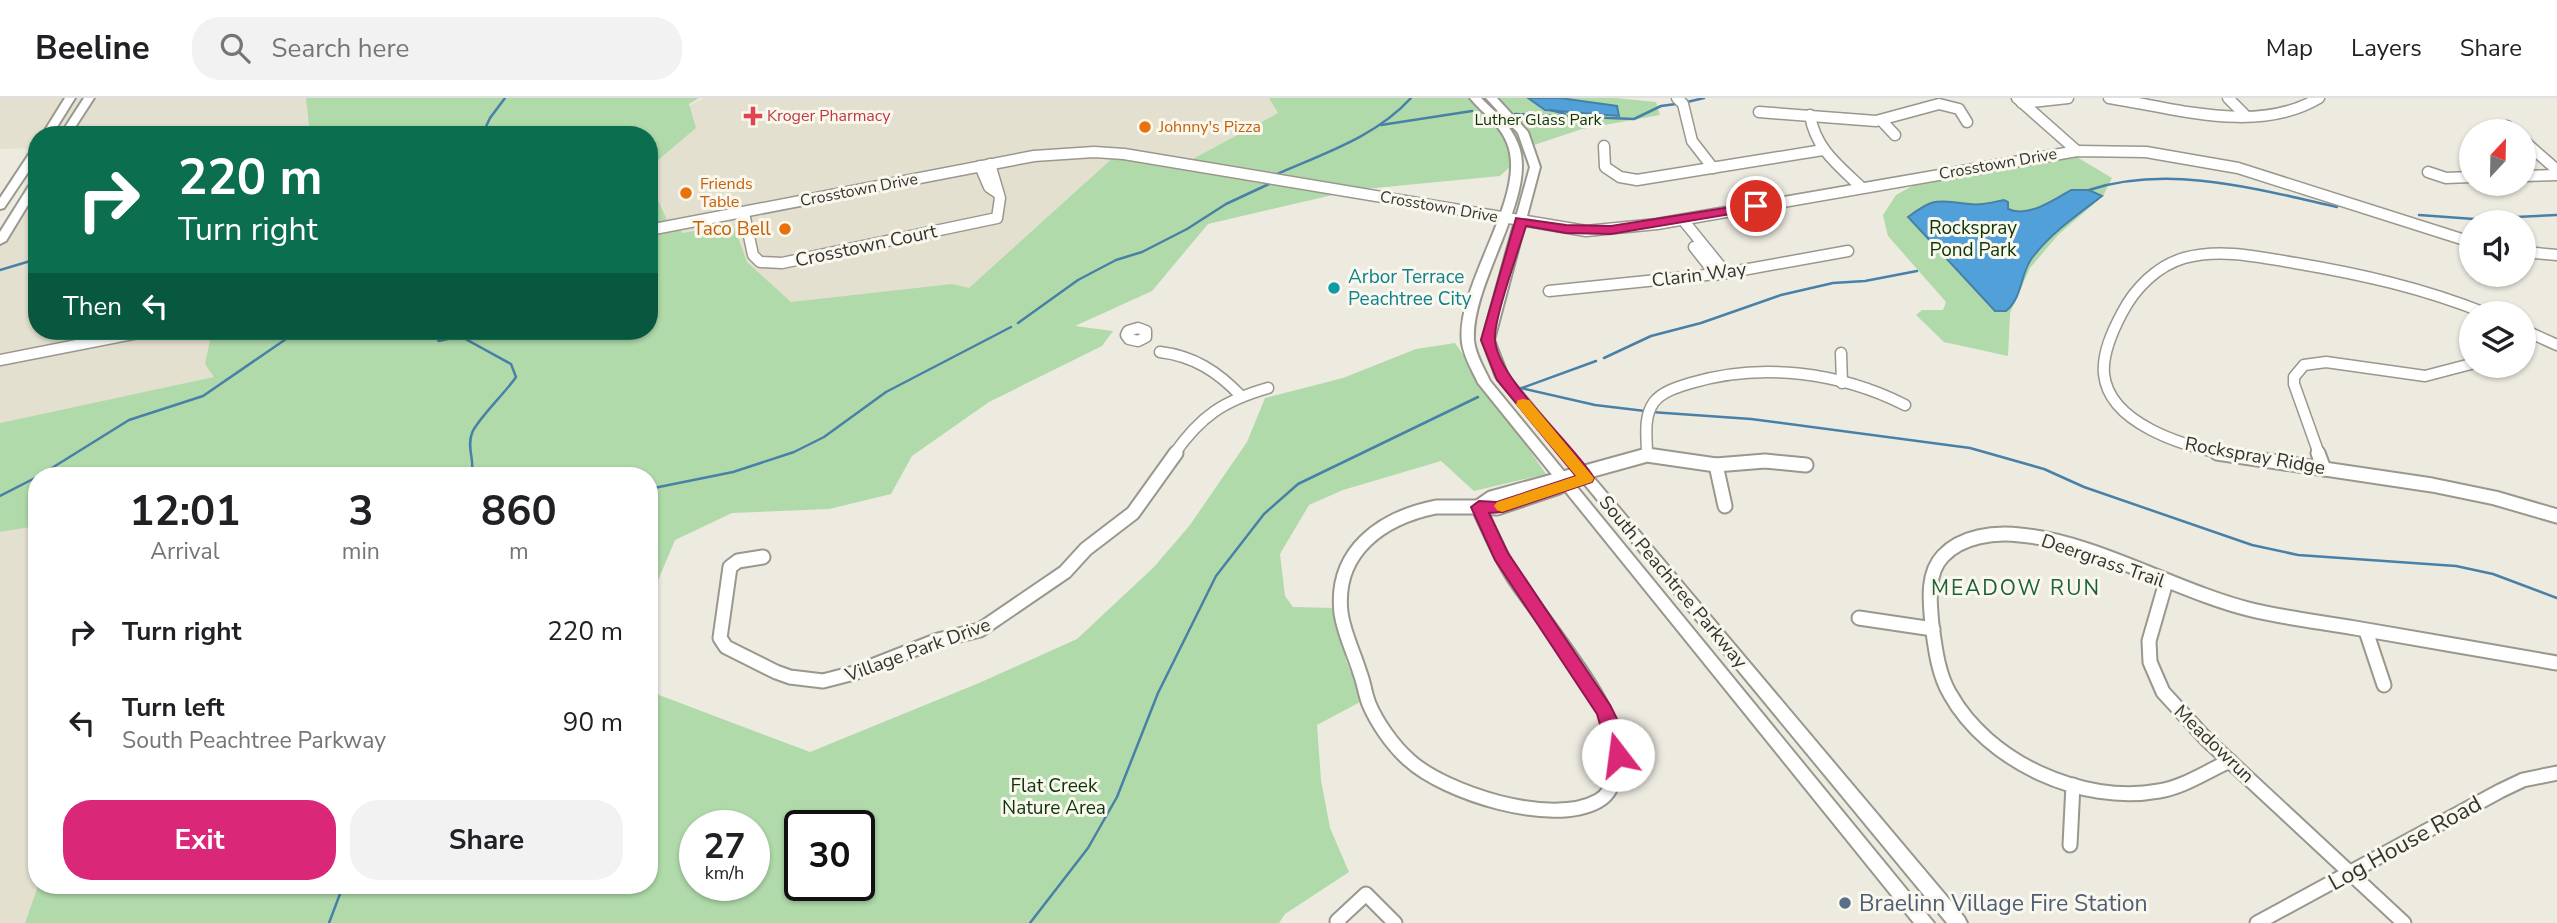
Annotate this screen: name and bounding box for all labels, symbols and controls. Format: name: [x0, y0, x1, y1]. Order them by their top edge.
search box: [192, 17, 682, 80]
text: Beeline: [35, 26, 150, 71]
icon: search: [216, 29, 254, 67]
text: Search here: [272, 31, 409, 66]
text: Map: [2266, 32, 2313, 64]
text: Layers: [2351, 32, 2422, 64]
text: Share: [2460, 32, 2522, 64]
place label: Kroger Pharmacy: [767, 105, 891, 127]
marker: Kroger Pharmacy: [745, 108, 761, 124]
park label: Luther Glass Park: [1475, 109, 1602, 131]
place label: Johnny's Pizza: [1158, 116, 1261, 138]
marker: Johnny's Pizza: [1137, 119, 1153, 135]
north arrow: [2459, 119, 2536, 196]
map controls: [2459, 119, 2536, 378]
street label: Crosstown Drive: [1937, 143, 2059, 185]
text: 220 m: [178, 144, 322, 211]
icon: right: [63, 154, 154, 245]
street label: Crosstown Drive: [798, 168, 920, 212]
place label: Friends Table: [700, 173, 753, 213]
pin: [1726, 176, 1786, 236]
marker: Friends Table: [678, 185, 694, 201]
street label: Crosstown Drive: [1378, 186, 1500, 228]
icon: arrive: [1737, 187, 1775, 225]
text: Turn right: [178, 208, 318, 251]
button: sound: [2459, 210, 2536, 287]
park label: Rockspray Pond Park: [1929, 215, 2017, 263]
place label: Taco Bell: [693, 216, 771, 242]
street label: Crosstown Court: [793, 218, 940, 274]
marker: Taco Bell: [777, 221, 793, 237]
street label: Clarin Way: [1650, 256, 1748, 294]
place label: Arbor Terrace Peachtree City: [1348, 264, 1472, 312]
marker: Arbor Terrace Peachtree City: [1326, 280, 1342, 296]
icon: left: [136, 287, 174, 325]
text: Then: [63, 289, 122, 324]
button: layers: [2459, 301, 2536, 378]
street label: Rockspray Ridge: [2183, 431, 2327, 481]
text: 12:01: [129, 483, 240, 540]
text: 3: [348, 483, 373, 540]
text: 860: [481, 483, 557, 540]
street label: South Peachtree Parkway: [1593, 490, 1753, 674]
street label: Deergrass Trail: [2038, 528, 2169, 594]
text: Arrival: [150, 536, 219, 567]
text: min: [342, 536, 380, 567]
text: m: [509, 536, 529, 567]
district label: MEADOW RUN: [1931, 574, 2101, 602]
street label: Village Park Drive: [841, 612, 994, 689]
icon: right: [63, 613, 101, 651]
text: Turn right: [122, 614, 241, 649]
text: 220 m: [547, 614, 623, 649]
text: Turn left: [122, 690, 225, 725]
street label: Meadowrun: [2168, 699, 2260, 789]
icon: left: [63, 704, 101, 742]
text: 90 m: [563, 705, 623, 740]
position arrow: [1581, 718, 1655, 792]
text: South Peachtree Parkway: [122, 725, 386, 756]
park label: Flat Creek Nature Area: [1002, 773, 1106, 821]
street label: Log House Road: [2323, 788, 2487, 898]
button: Exit: [63, 800, 336, 880]
button: Share: [350, 800, 623, 880]
speed limit sign: 30: [784, 810, 875, 901]
text: 27: [703, 823, 746, 870]
text: km/h: [705, 861, 744, 885]
place label: Braelinn Village Fire Station: [1859, 888, 2148, 919]
marker: Braelinn Village Fire Station: [1837, 895, 1853, 911]

